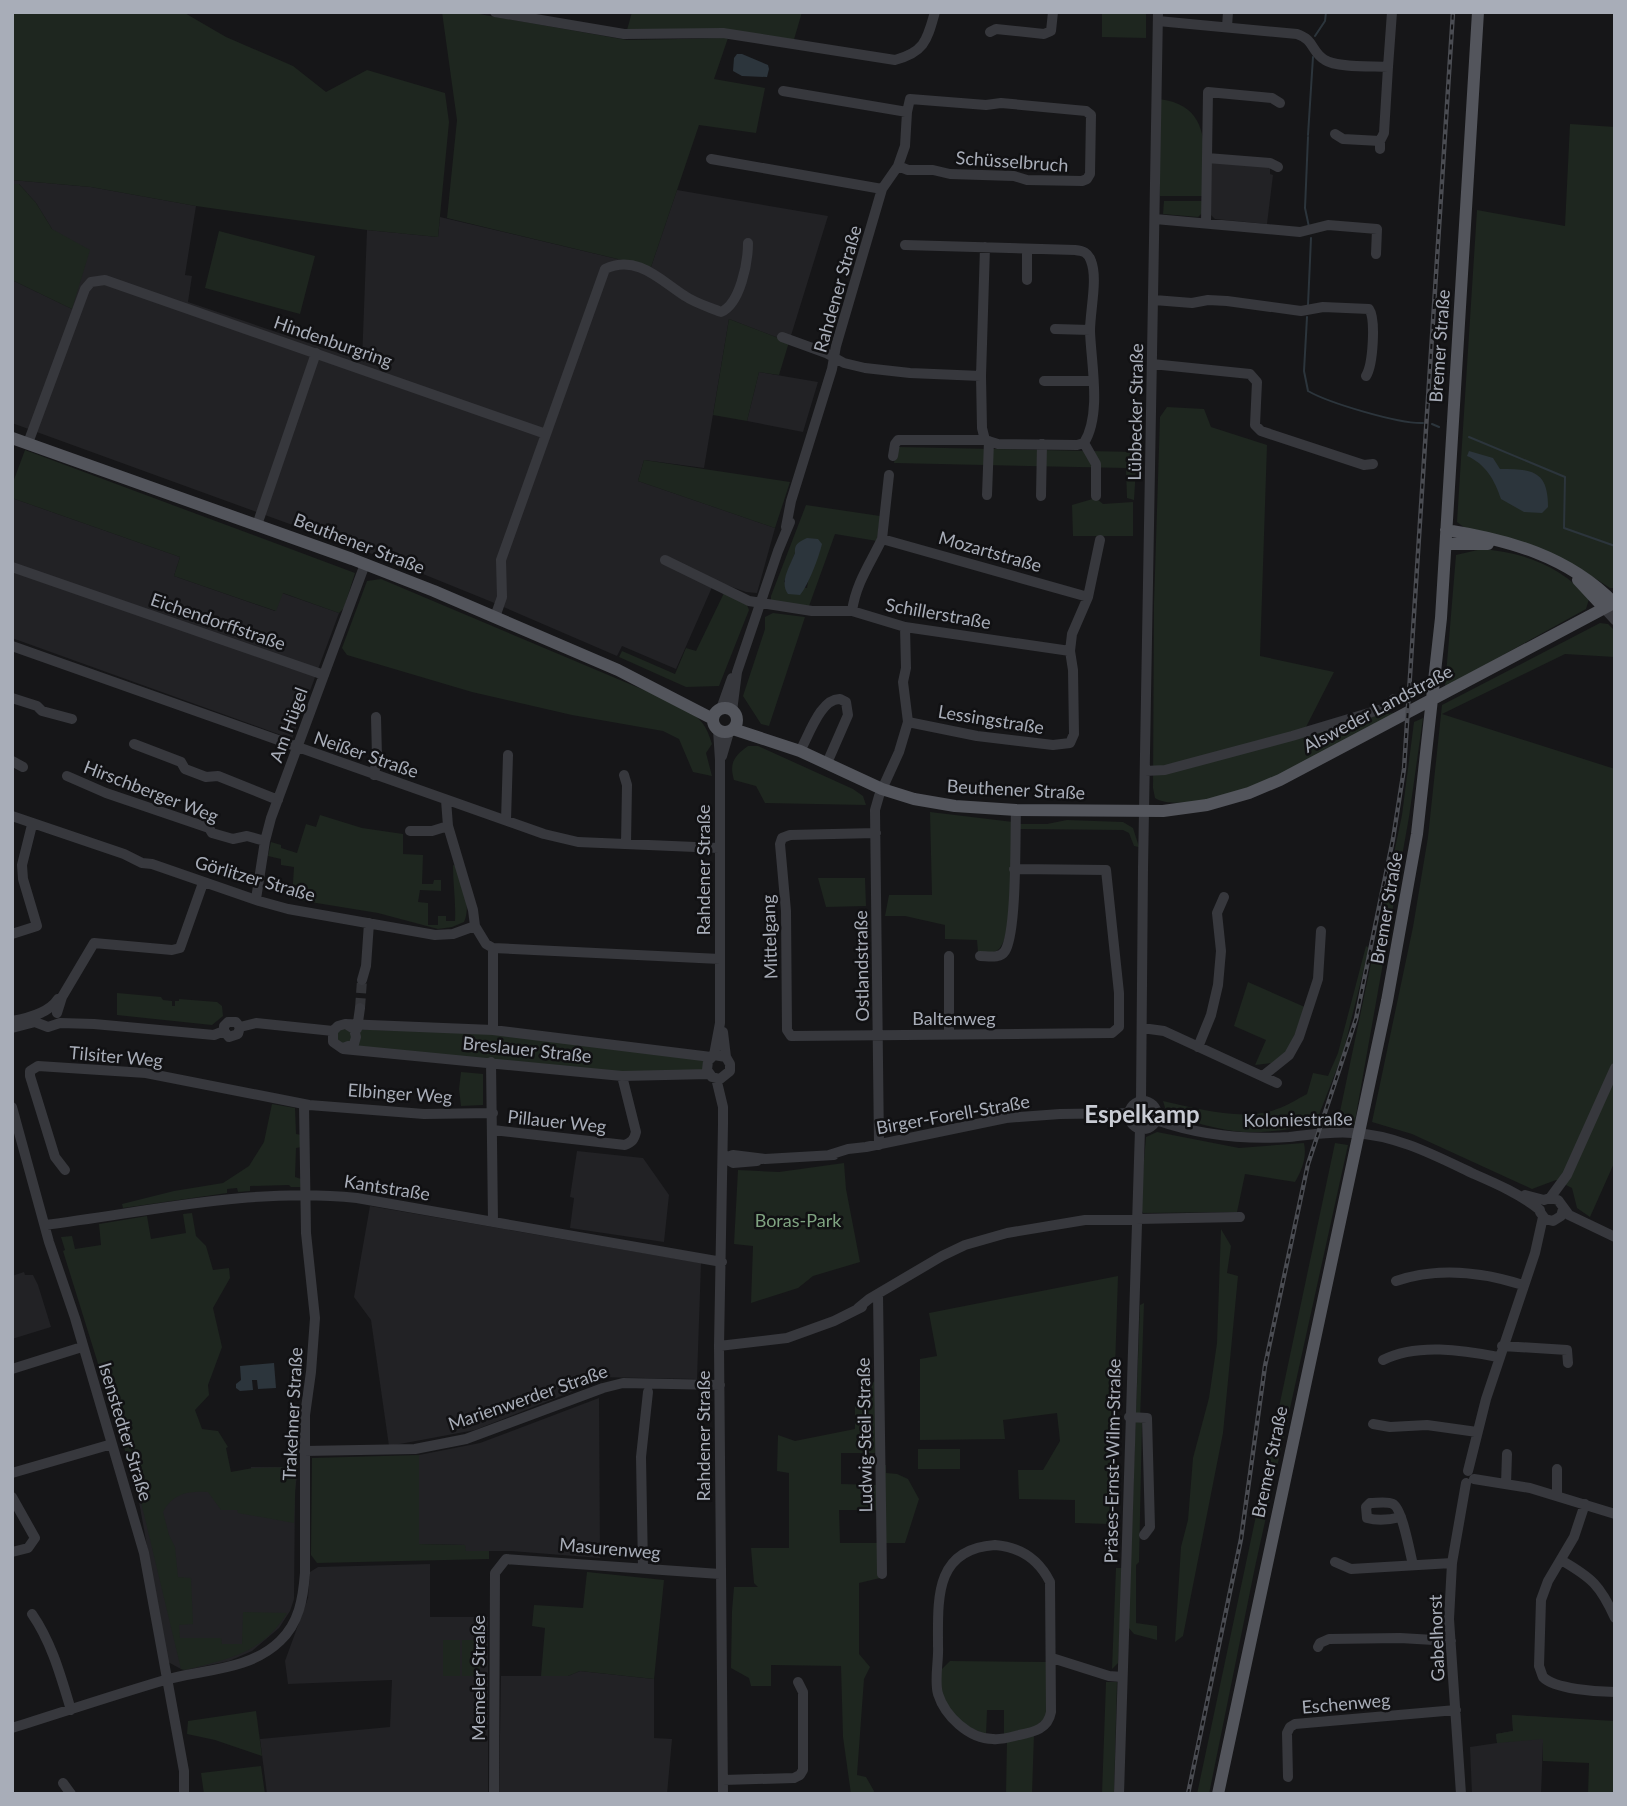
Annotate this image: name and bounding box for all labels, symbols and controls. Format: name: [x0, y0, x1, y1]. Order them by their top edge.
street label: Schüsselbruch: [955, 146, 1069, 176]
street label: Rahdener Straße: [808, 223, 866, 355]
street label: Bremer Straße: [1424, 289, 1454, 403]
street label: Hindenburgring: [271, 311, 395, 372]
street label: Lübbecker Straße: [1123, 343, 1147, 481]
street label: Beuthener Straße: [291, 508, 428, 578]
street label: Mozartstraße: [936, 526, 1044, 576]
street label: Eichendorffstraße: [148, 588, 289, 654]
street label: Schillerstraße: [884, 593, 993, 633]
street label: Alsweder Landstraße: [1299, 659, 1456, 757]
street label: Am Hügel: [264, 684, 312, 765]
street label: Lessingstraße: [937, 700, 1046, 738]
street label: Neißer Straße: [311, 726, 422, 782]
street label: Hirschberger Weg: [81, 755, 222, 827]
street label: Beuthener Straße: [946, 774, 1086, 804]
street label: Rahdener Straße: [692, 804, 714, 936]
street label: Görlitzer Straße: [193, 850, 318, 906]
street label: Bremer Straße: [1365, 850, 1407, 966]
street label: Mittelgang: [757, 894, 781, 980]
street label: Ostlandstraße: [849, 910, 873, 1022]
street label: Baltenweg: [912, 1007, 996, 1029]
street label: Breslauer Straße: [462, 1031, 593, 1067]
street label: Tilsiter Weg: [68, 1041, 164, 1071]
street label: Elbinger Weg: [347, 1078, 453, 1108]
street label: Birger-Forell-Straße: [874, 1090, 1031, 1138]
district label: Espelkamp: [1084, 1099, 1200, 1128]
street label: Pillauer Weg: [507, 1105, 608, 1137]
street label: Koloniestraße: [1243, 1107, 1353, 1131]
street label: Kantstraße: [343, 1169, 432, 1205]
park label: Boras-Park: [755, 1209, 842, 1231]
street label: Trakehner Straße: [278, 1347, 306, 1481]
street label: Ludwig-Steil-Straße: [852, 1357, 876, 1513]
street label: Präses-Ernst-Wilm-Straße: [1099, 1358, 1125, 1564]
street label: Marienwerder Straße: [445, 1359, 610, 1435]
street label: Isenstedter Straße: [94, 1360, 157, 1504]
street label: Rahdener Straße: [692, 1370, 714, 1502]
street label: Bremer Straße: [1246, 1404, 1292, 1520]
street label: Masurenweg: [558, 1533, 662, 1563]
street label: Gabelhorst: [1423, 1594, 1449, 1682]
street label: Memeler Straße: [467, 1615, 489, 1741]
street label: Eschenweg: [1301, 1688, 1391, 1718]

